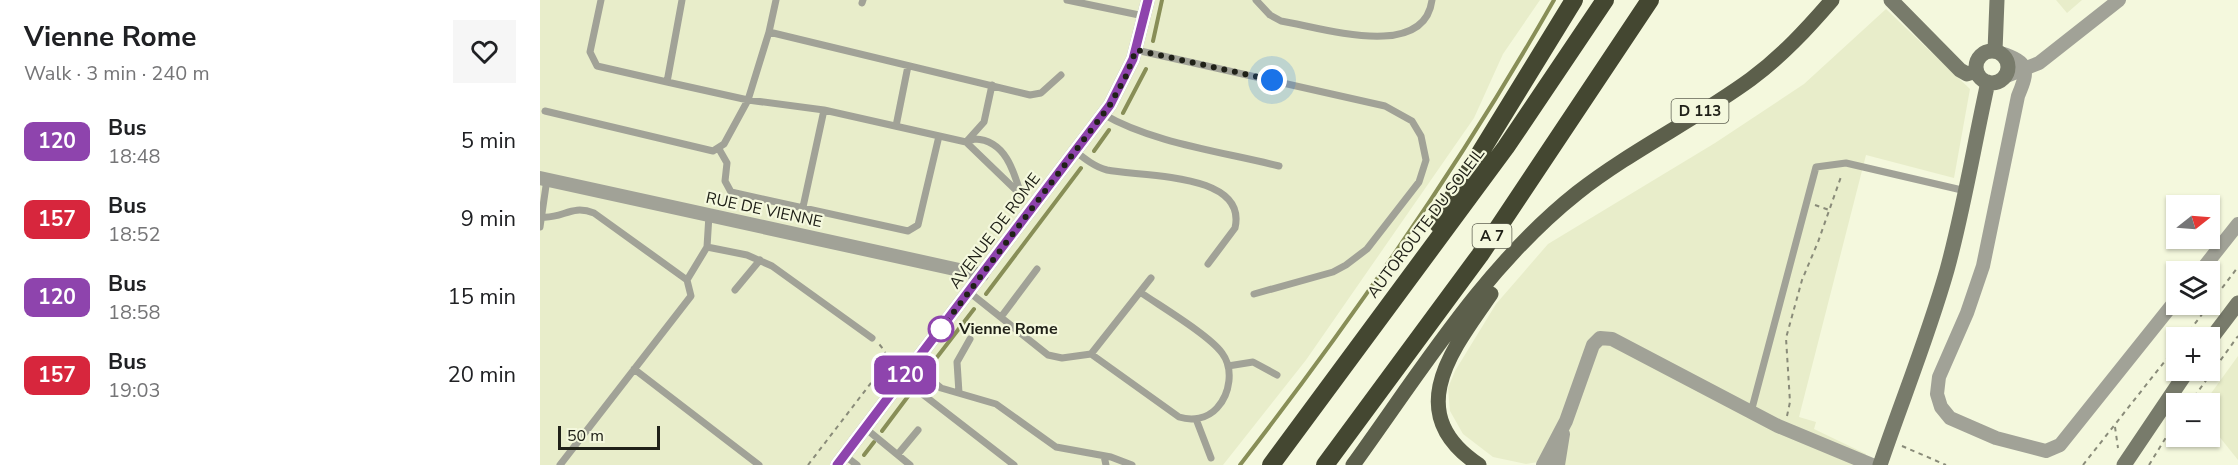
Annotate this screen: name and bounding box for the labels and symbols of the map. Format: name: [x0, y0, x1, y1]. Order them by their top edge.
your location: [1257, 65, 1287, 95]
road number: D 113: [1672, 99, 1728, 123]
street label: AUTOROUTE DU SOLEIL: [1362, 143, 1490, 303]
street label: AVENUE DE ROME: [944, 169, 1046, 293]
street label: RUE DE VIENNE: [704, 187, 824, 233]
north arrow: [2166, 195, 2220, 249]
road number: A 7: [1472, 224, 1512, 248]
marker: Vienne Rome: [928, 316, 954, 342]
place label: Vienne Rome: [958, 318, 1058, 340]
line badge: 120: [870, 356, 940, 394]
scale bar: [558, 423, 660, 450]

